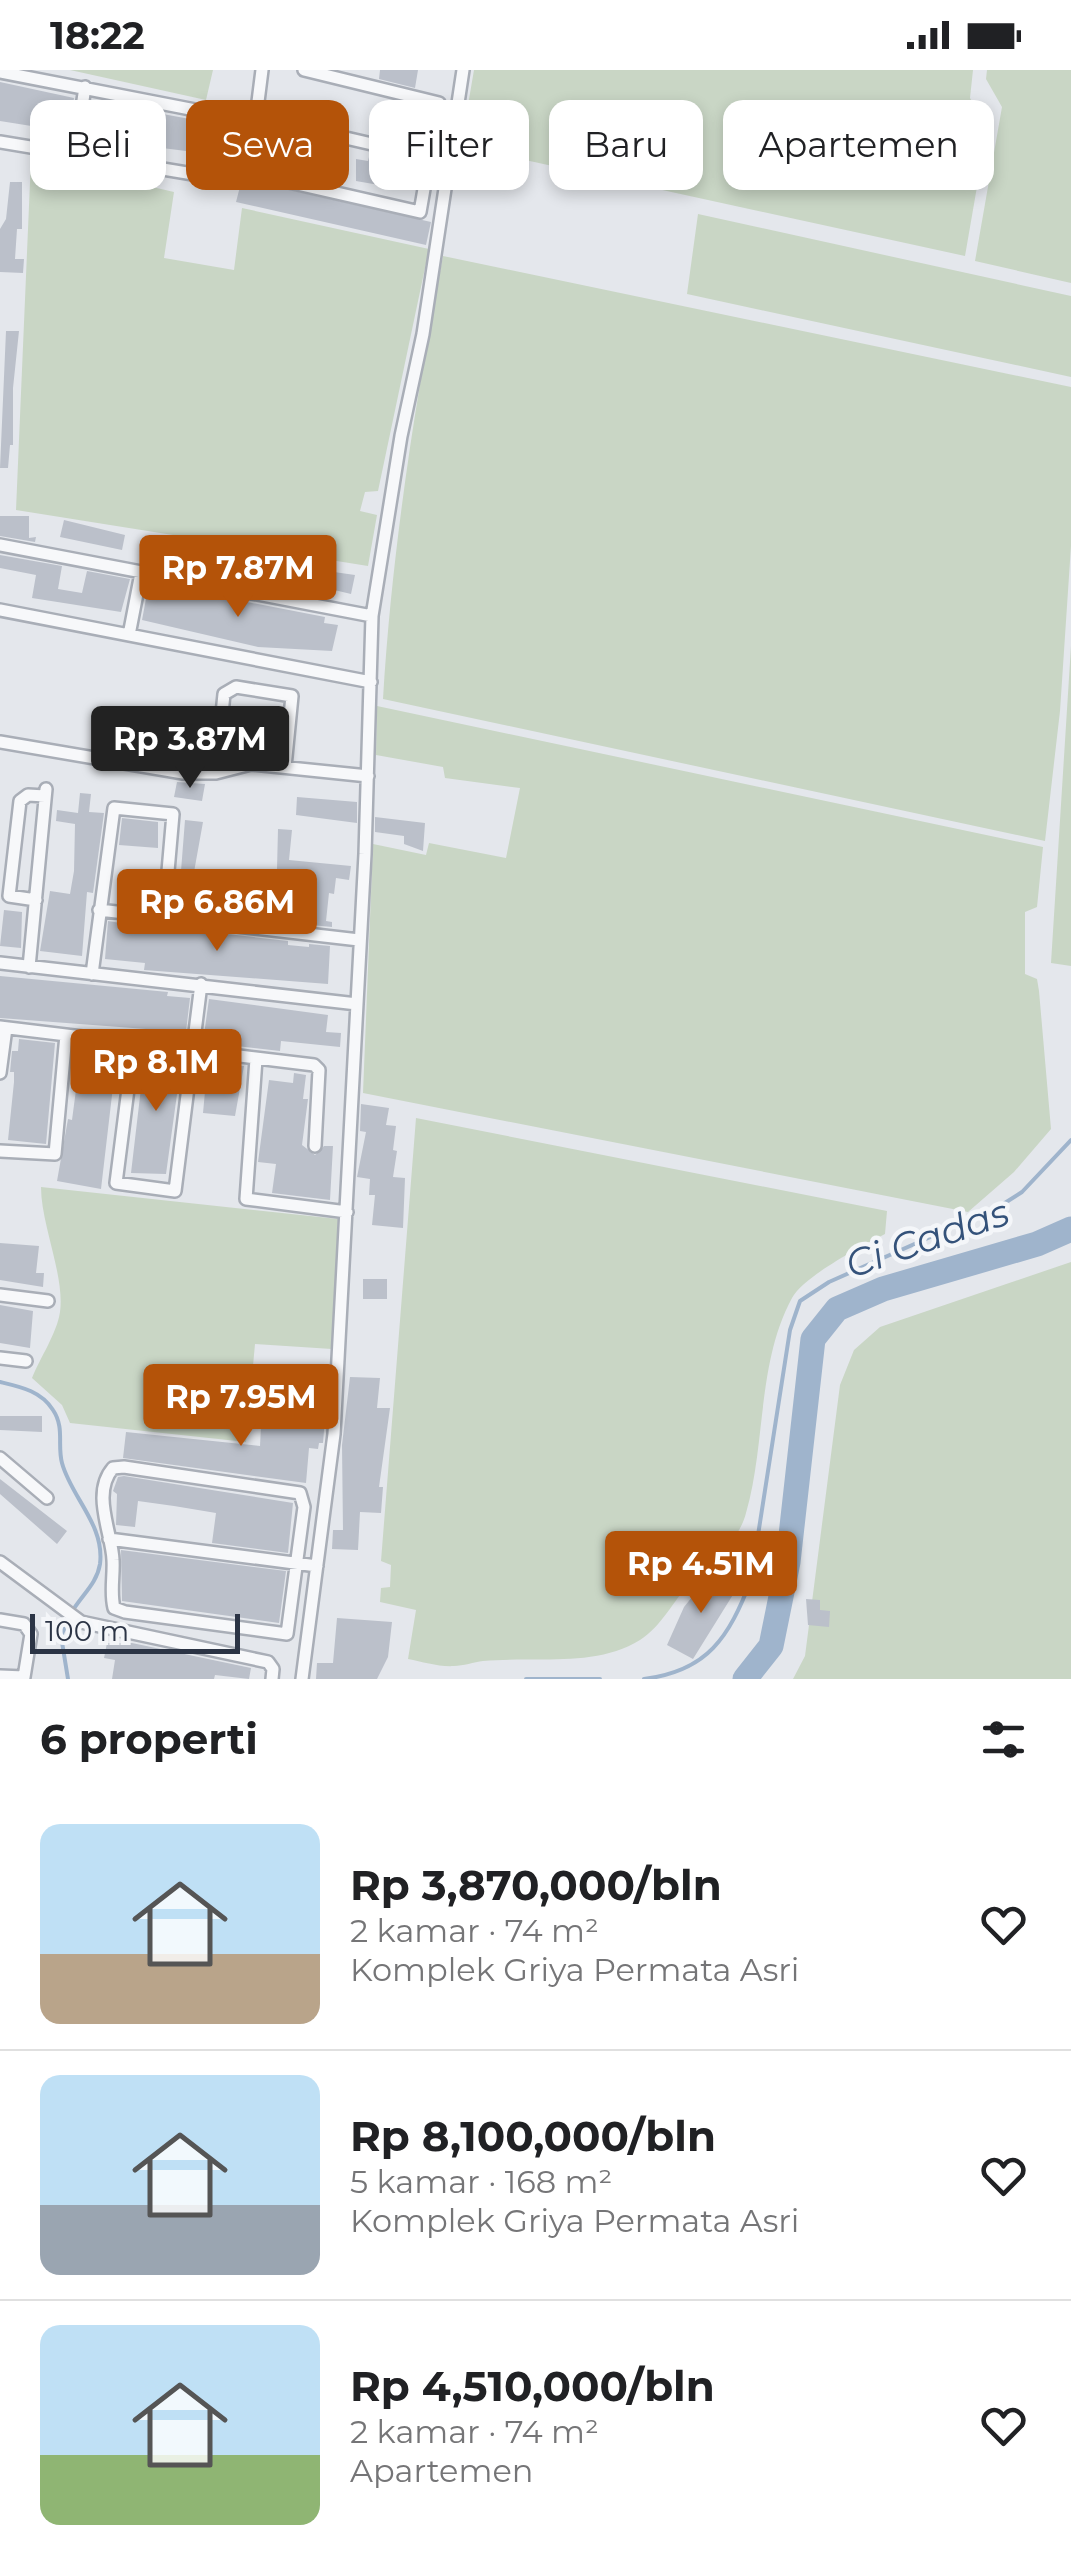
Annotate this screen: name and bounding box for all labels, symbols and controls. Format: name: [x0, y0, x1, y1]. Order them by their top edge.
text: 18:22: [50, 12, 145, 59]
chip: Beli: [30, 100, 166, 190]
chip: Sewa: [186, 100, 349, 190]
chip: Filter: [369, 100, 529, 190]
chip: Baru: [549, 100, 703, 190]
chip: Apartemen: [723, 100, 994, 190]
pin: Rp 7.87M: [135, 535, 341, 620]
text: Rp 7.87M: [161, 548, 315, 587]
pin: Rp 3.87M: [87, 706, 293, 791]
text: Rp 3.87M: [113, 719, 267, 758]
pin: Rp 6.86M: [114, 869, 320, 954]
text: Rp 6.86M: [139, 882, 295, 921]
pin: Rp 8.1M: [64, 1029, 248, 1114]
text: Rp 8.1M: [92, 1042, 220, 1081]
water label: Ci Cadas: [839, 1188, 1015, 1288]
pin: Rp 7.95M: [138, 1364, 344, 1449]
text: Rp 7.95M: [165, 1377, 317, 1416]
pin: Rp 4.51M: [598, 1531, 804, 1616]
text: Rp 4.51M: [627, 1544, 775, 1583]
scale bar: [30, 1609, 240, 1653]
text: 100 m: [45, 1614, 129, 1648]
icon: filters: [976, 1712, 1031, 1767]
text: 6 properti: [40, 1713, 258, 1765]
text: Rp 3,870,000/bln: [350, 1859, 722, 1911]
icon: home: [120, 1864, 240, 1984]
icon: heart: [976, 1897, 1031, 1952]
text: 2 kamar · 74 m²: [350, 1911, 599, 1950]
text: Komplek Griya Permata Asri: [350, 1950, 799, 1989]
text: Rp 8,100,000/bln: [350, 2110, 716, 2162]
icon: home: [120, 2115, 240, 2235]
icon: heart: [976, 2148, 1031, 2203]
text: 5 kamar · 168 m²: [350, 2162, 612, 2201]
text: Komplek Griya Permata Asri: [350, 2201, 799, 2240]
text: Rp 4,510,000/bln: [350, 2360, 715, 2412]
icon: home: [120, 2365, 240, 2485]
icon: heart: [976, 2398, 1031, 2453]
text: 2 kamar · 74 m²: [350, 2412, 599, 2451]
text: Apartemen: [350, 2451, 533, 2490]

